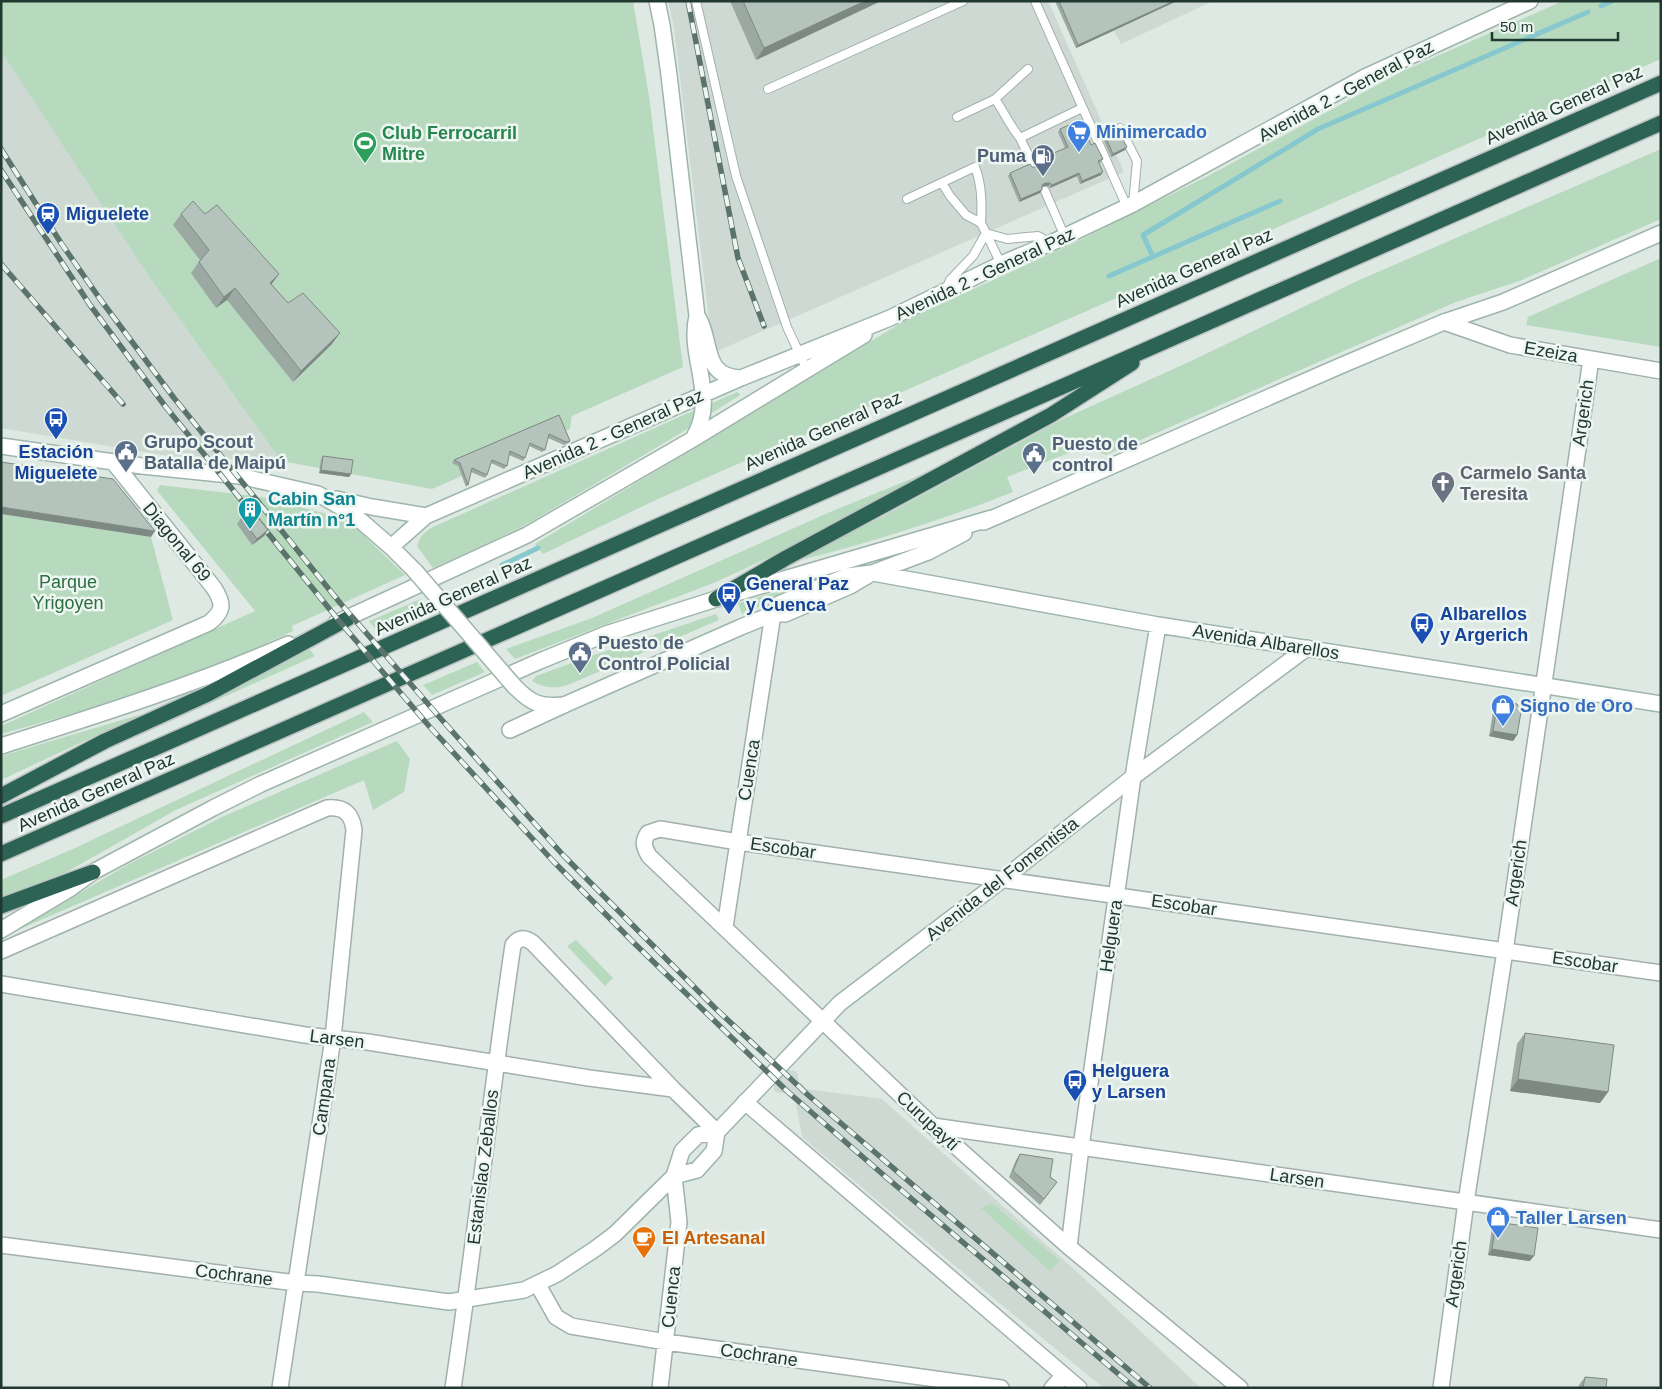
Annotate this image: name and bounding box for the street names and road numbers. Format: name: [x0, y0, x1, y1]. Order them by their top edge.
street label: Avenida 2 - General Paz: [1255, 36, 1437, 146]
street label: Avenida General Paz: [1482, 61, 1646, 149]
street label: Avenida 2 - General Paz: [892, 224, 1078, 324]
street label: Avenida General Paz: [1112, 224, 1276, 312]
street label: Ezeiza: [1523, 337, 1580, 367]
street label: Argerich: [1568, 378, 1598, 448]
street label: Avenida 2 - General Paz: [519, 385, 707, 483]
street label: Avenida General Paz: [741, 387, 905, 475]
street label: Diagonal 69: [139, 498, 215, 586]
street label: Avenida General Paz: [371, 552, 535, 640]
street label: Avenida Albarellos: [1191, 621, 1341, 663]
street label: Cuenca: [734, 737, 764, 802]
street label: Avenida General Paz: [14, 748, 178, 836]
street label: Avenida del Fomentista: [922, 813, 1083, 945]
street label: Escobar: [749, 834, 817, 862]
street label: Argerich: [1501, 838, 1531, 908]
street label: Escobar: [1150, 891, 1218, 919]
street label: Helguera: [1096, 897, 1126, 974]
street label: Escobar: [1551, 948, 1619, 976]
street label: Larsen: [308, 1026, 366, 1052]
street label: Campana: [309, 1056, 339, 1137]
street label: Curupaytí: [893, 1087, 963, 1155]
street label: Estanislao Zeballos: [464, 1088, 502, 1246]
street label: Larsen: [1268, 1164, 1326, 1192]
street label: Argerich: [1441, 1239, 1471, 1309]
street label: Cochrane: [194, 1260, 274, 1290]
street label: Cuenca: [658, 1264, 684, 1329]
street label: Cochrane: [719, 1340, 799, 1370]

